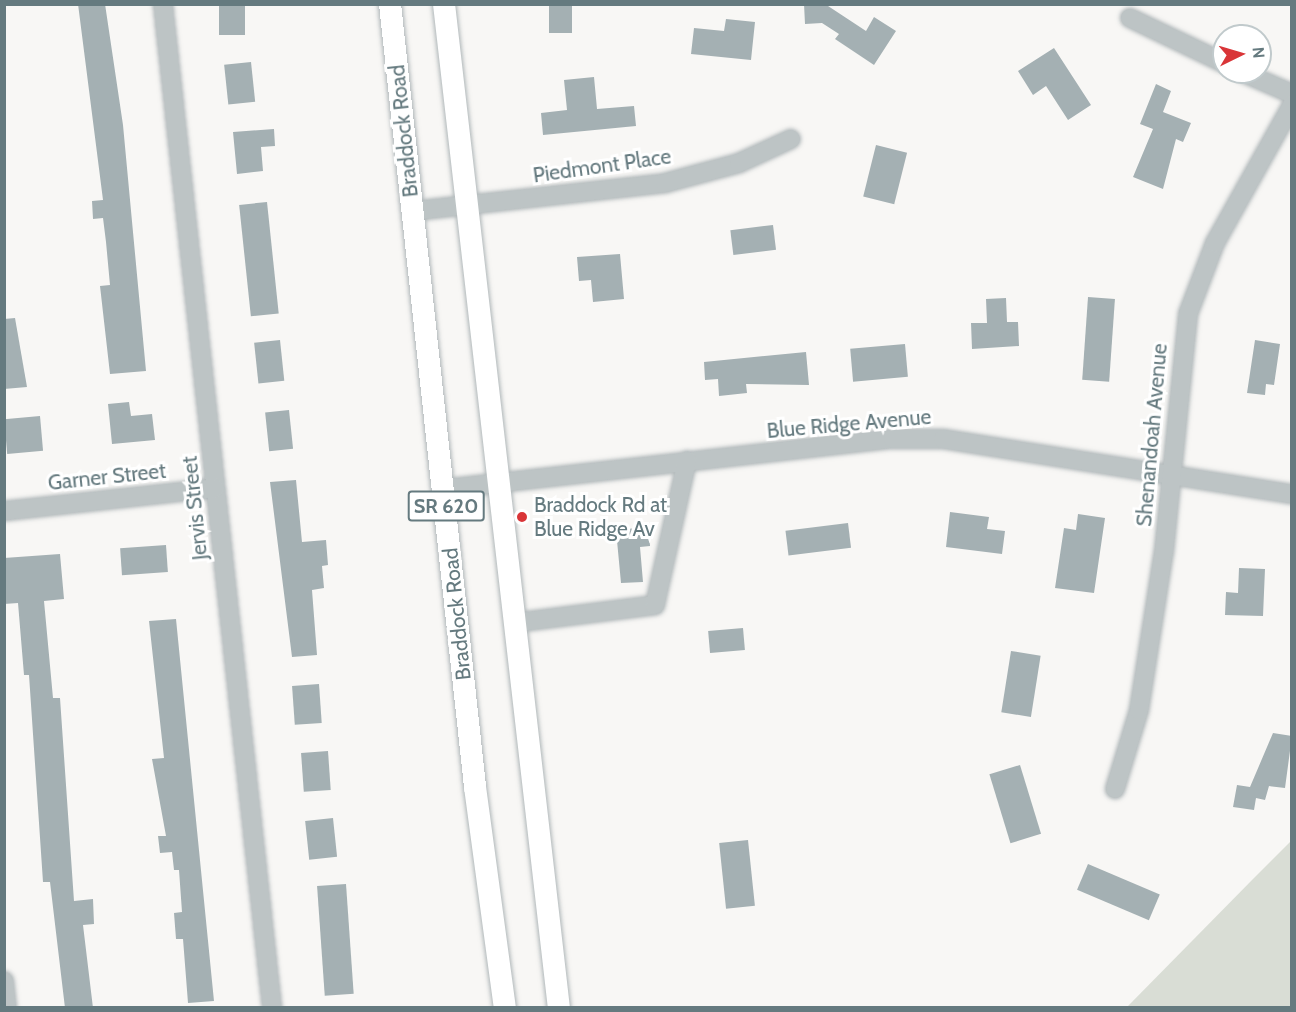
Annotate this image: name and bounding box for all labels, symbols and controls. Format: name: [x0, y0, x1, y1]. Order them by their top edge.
north arrow: [1212, 24, 1272, 84]
text: N: [1248, 46, 1268, 59]
street label: Braddock Road: [385, 64, 423, 198]
street label: Piedmont Place: [531, 144, 673, 188]
street label: Shenandoah Avenue: [1131, 342, 1173, 528]
street label: Blue Ridge Avenue: [766, 404, 932, 444]
street label: Jervis Street: [177, 455, 213, 561]
street label: Garner Street: [47, 458, 167, 496]
road number: SR 620: [407, 489, 485, 523]
place label: Braddock Rd at Blue Ridge Av: [534, 492, 667, 542]
marker: Braddock Rd at Blue Ridge Av: [515, 510, 529, 524]
street label: Braddock Road: [438, 547, 476, 681]

